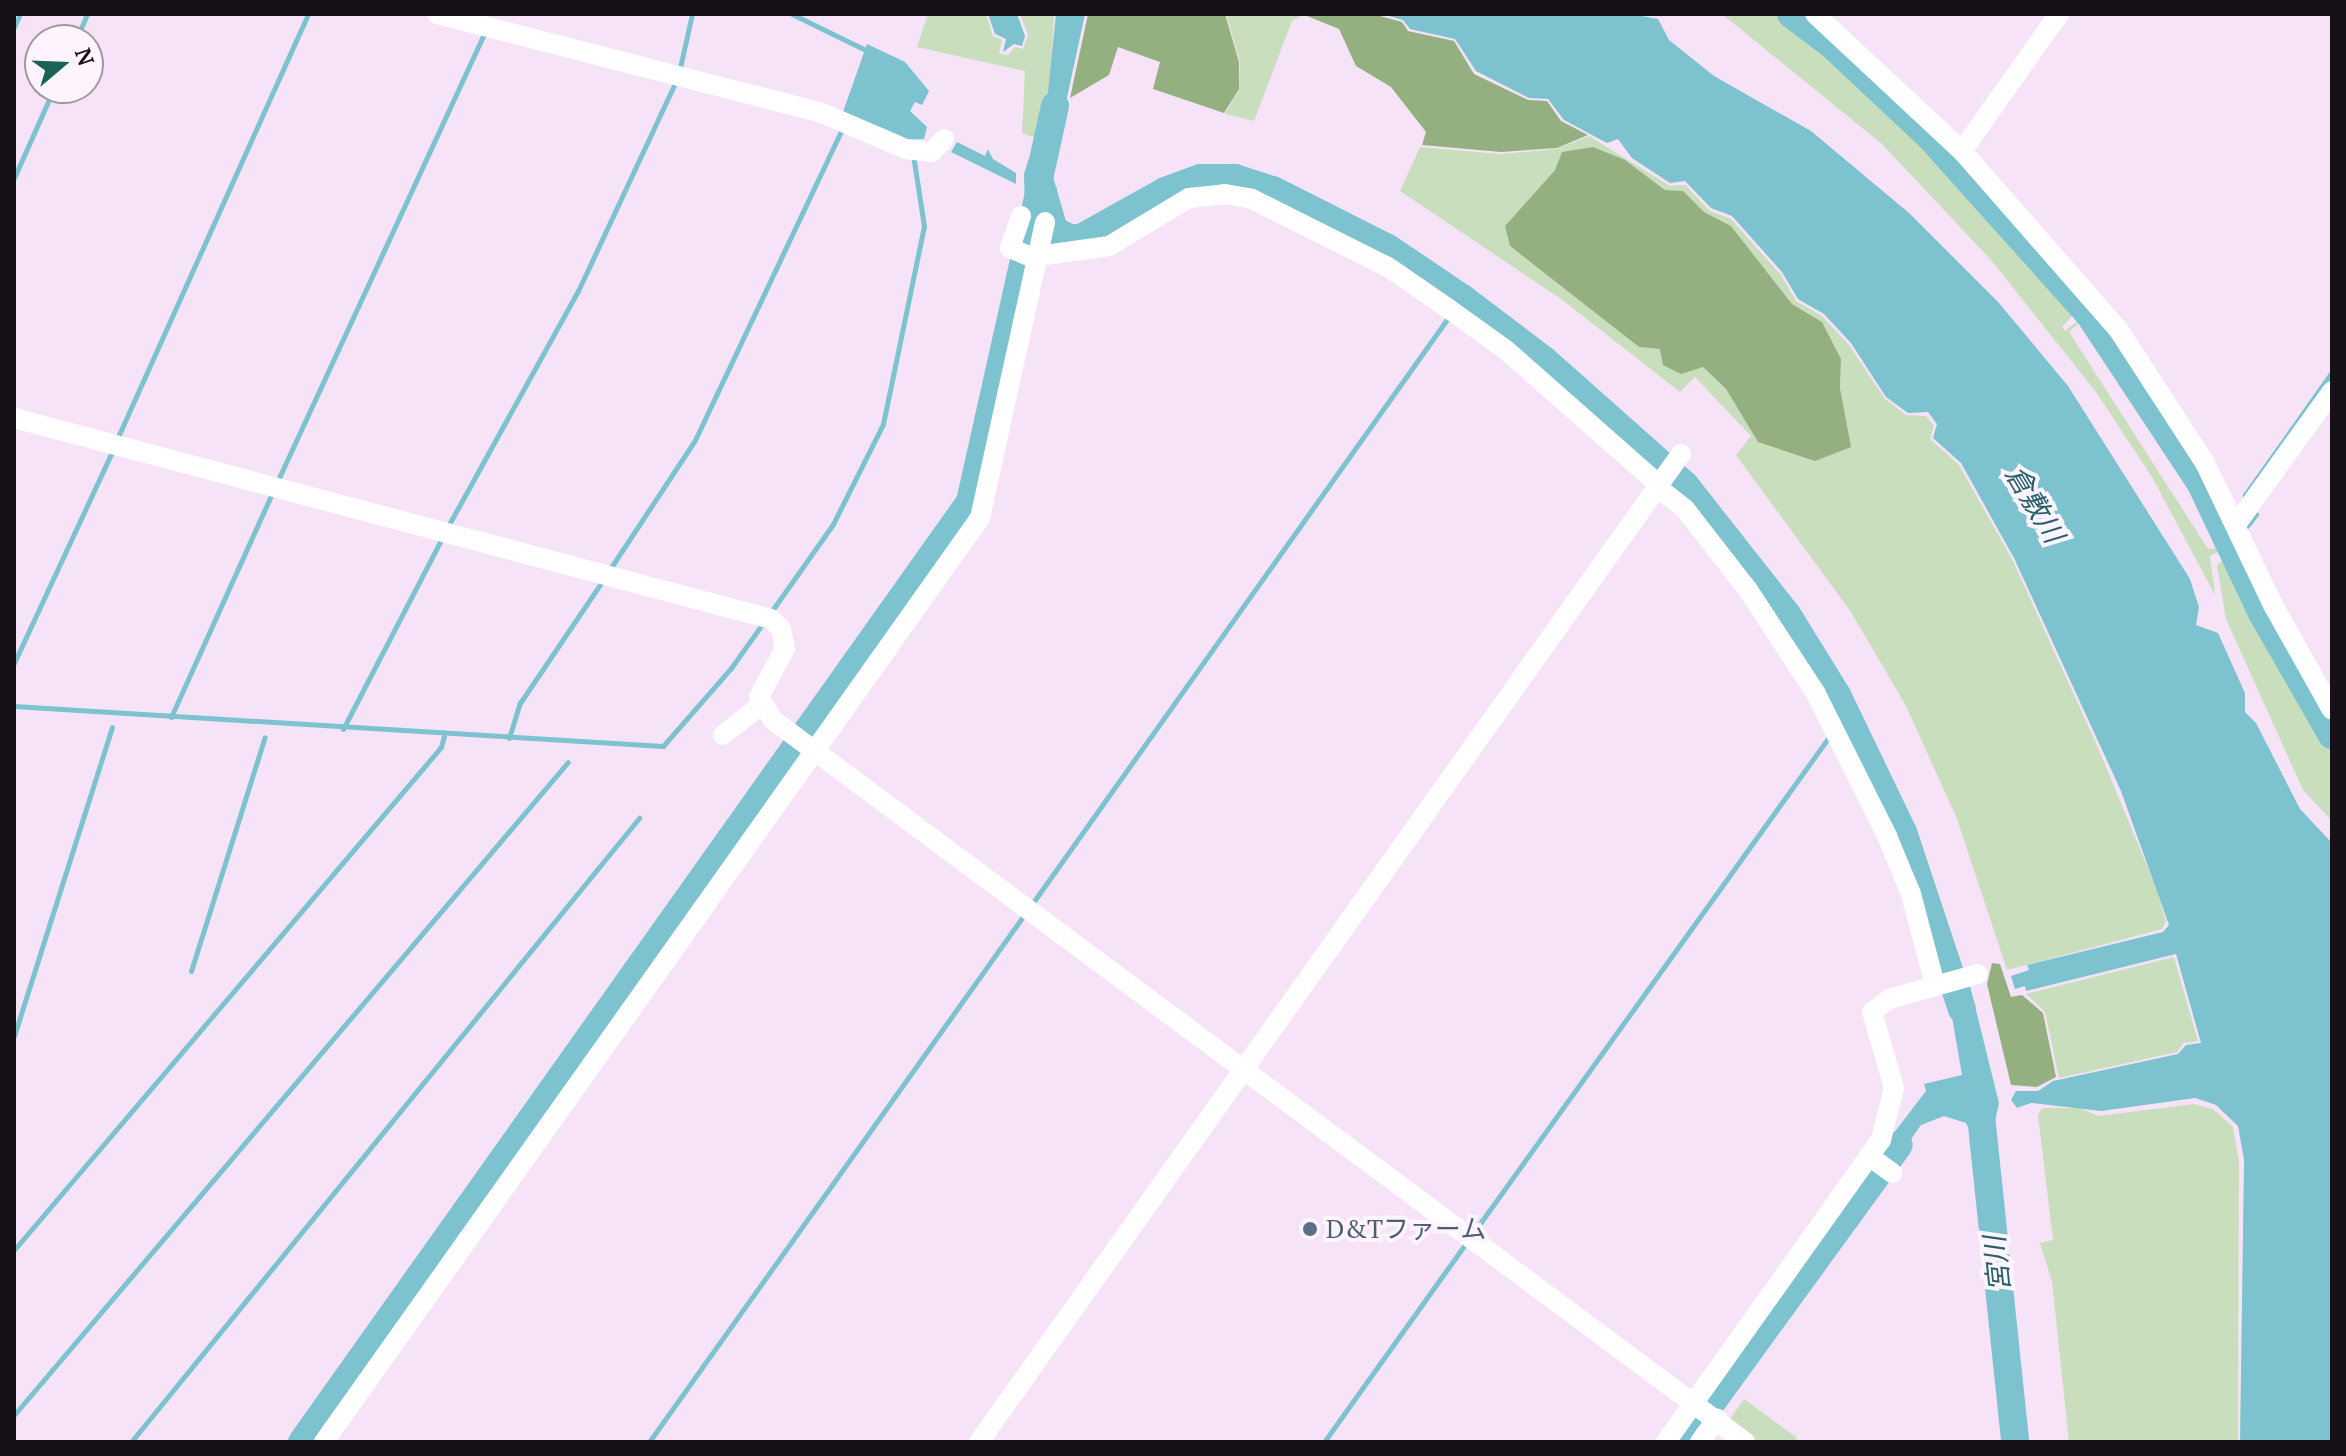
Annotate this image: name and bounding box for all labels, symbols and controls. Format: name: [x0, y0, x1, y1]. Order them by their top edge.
north arrow: [24, 24, 104, 104]
text: N: [69, 44, 102, 69]
water label: 倉敷川: [1999, 459, 2071, 549]
place label: D&Tファーム: [1326, 1213, 1487, 1245]
marker: D&Tファーム: [1301, 1220, 1319, 1238]
water label: 宮川: [1977, 1234, 2017, 1294]

